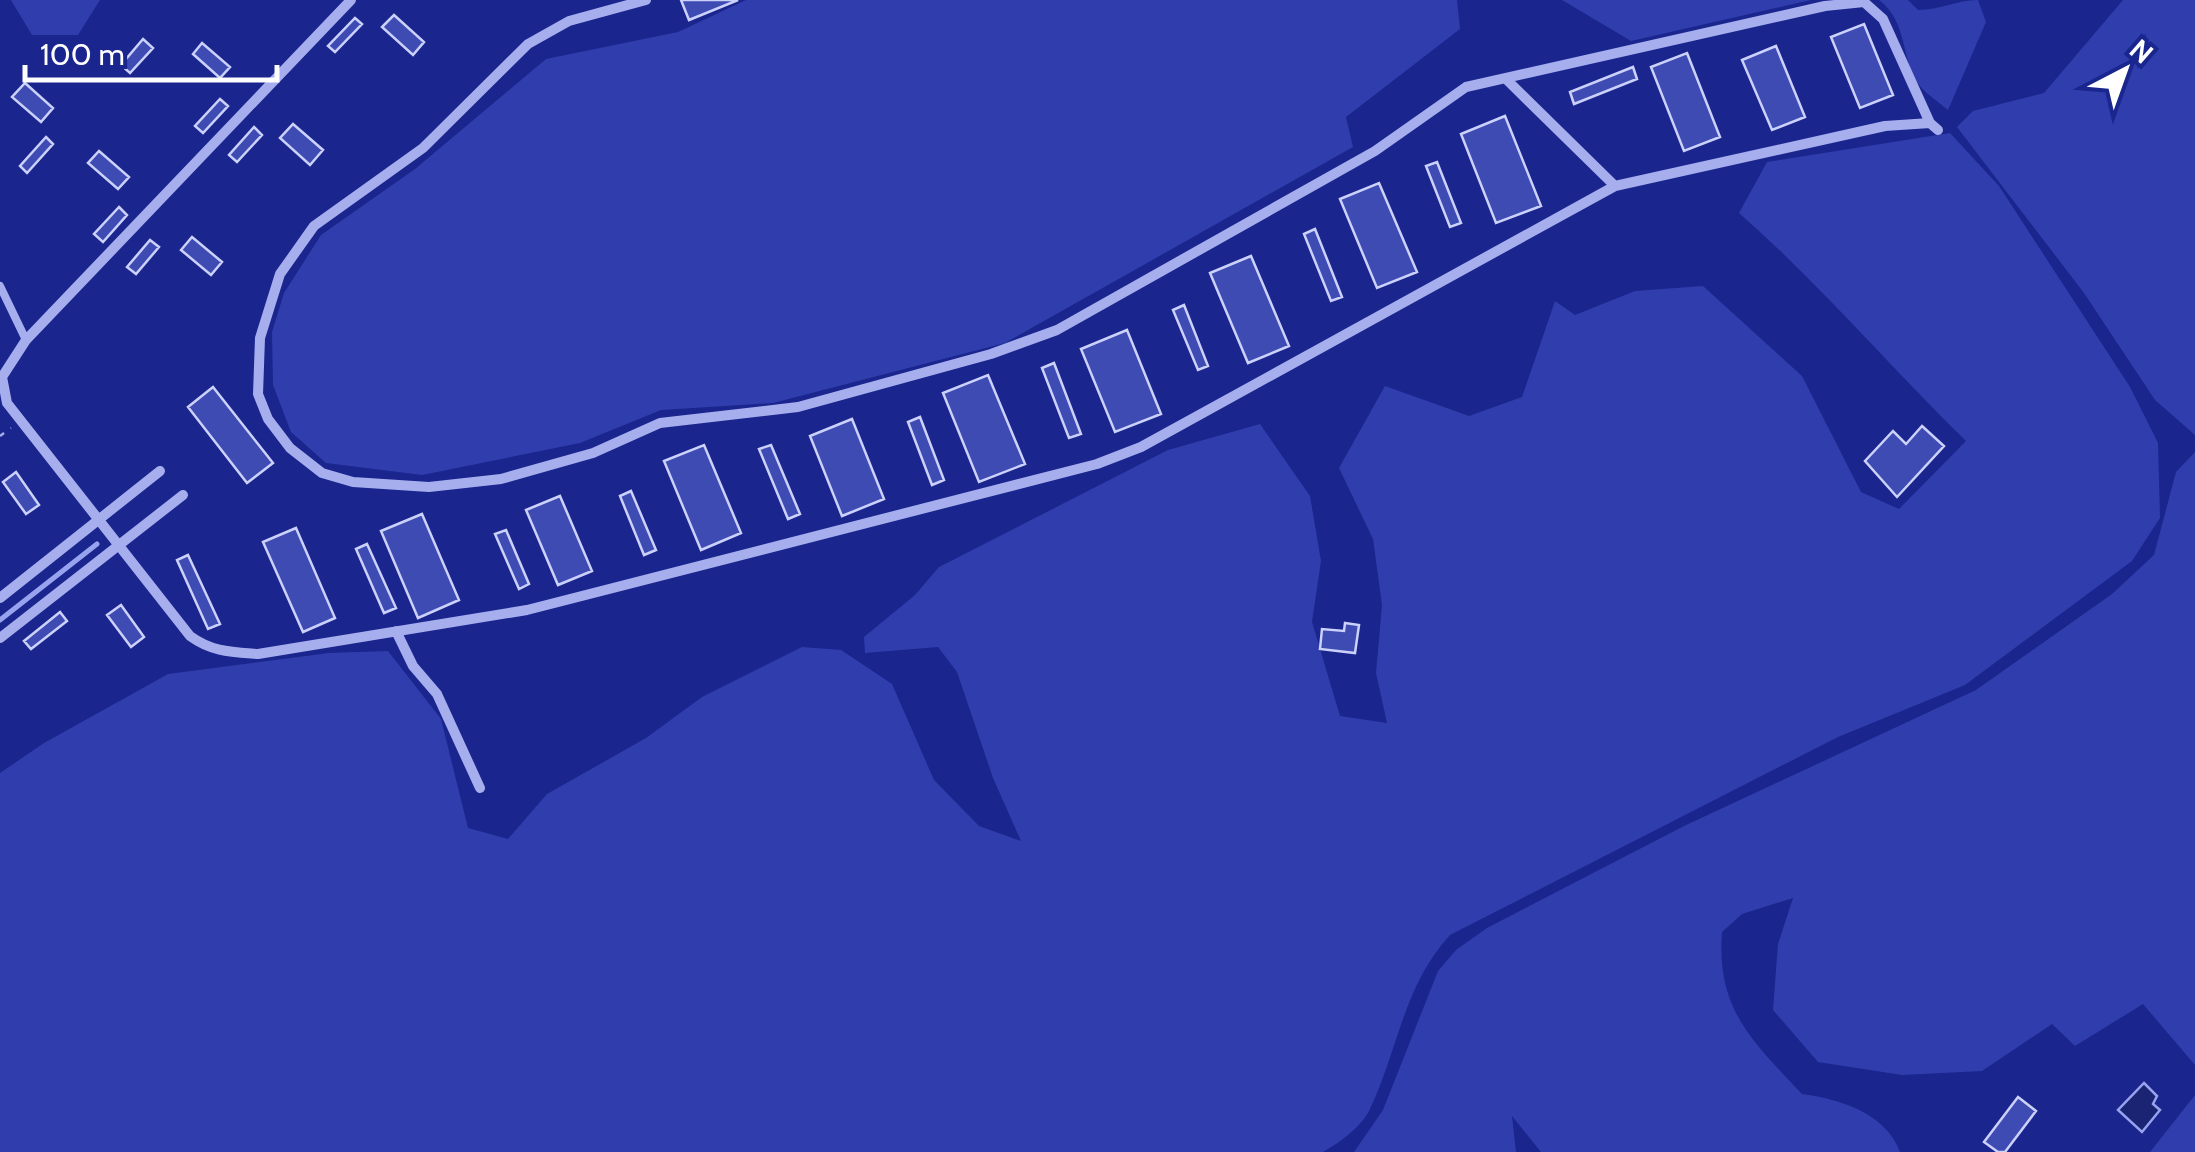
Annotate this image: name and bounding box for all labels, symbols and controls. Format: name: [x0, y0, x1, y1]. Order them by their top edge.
scale bar: [25, 20, 278, 82]
north arrow: [2075, 20, 2175, 120]
text: N: [2123, 32, 2160, 70]
text: 100 m: [40, 36, 125, 73]

